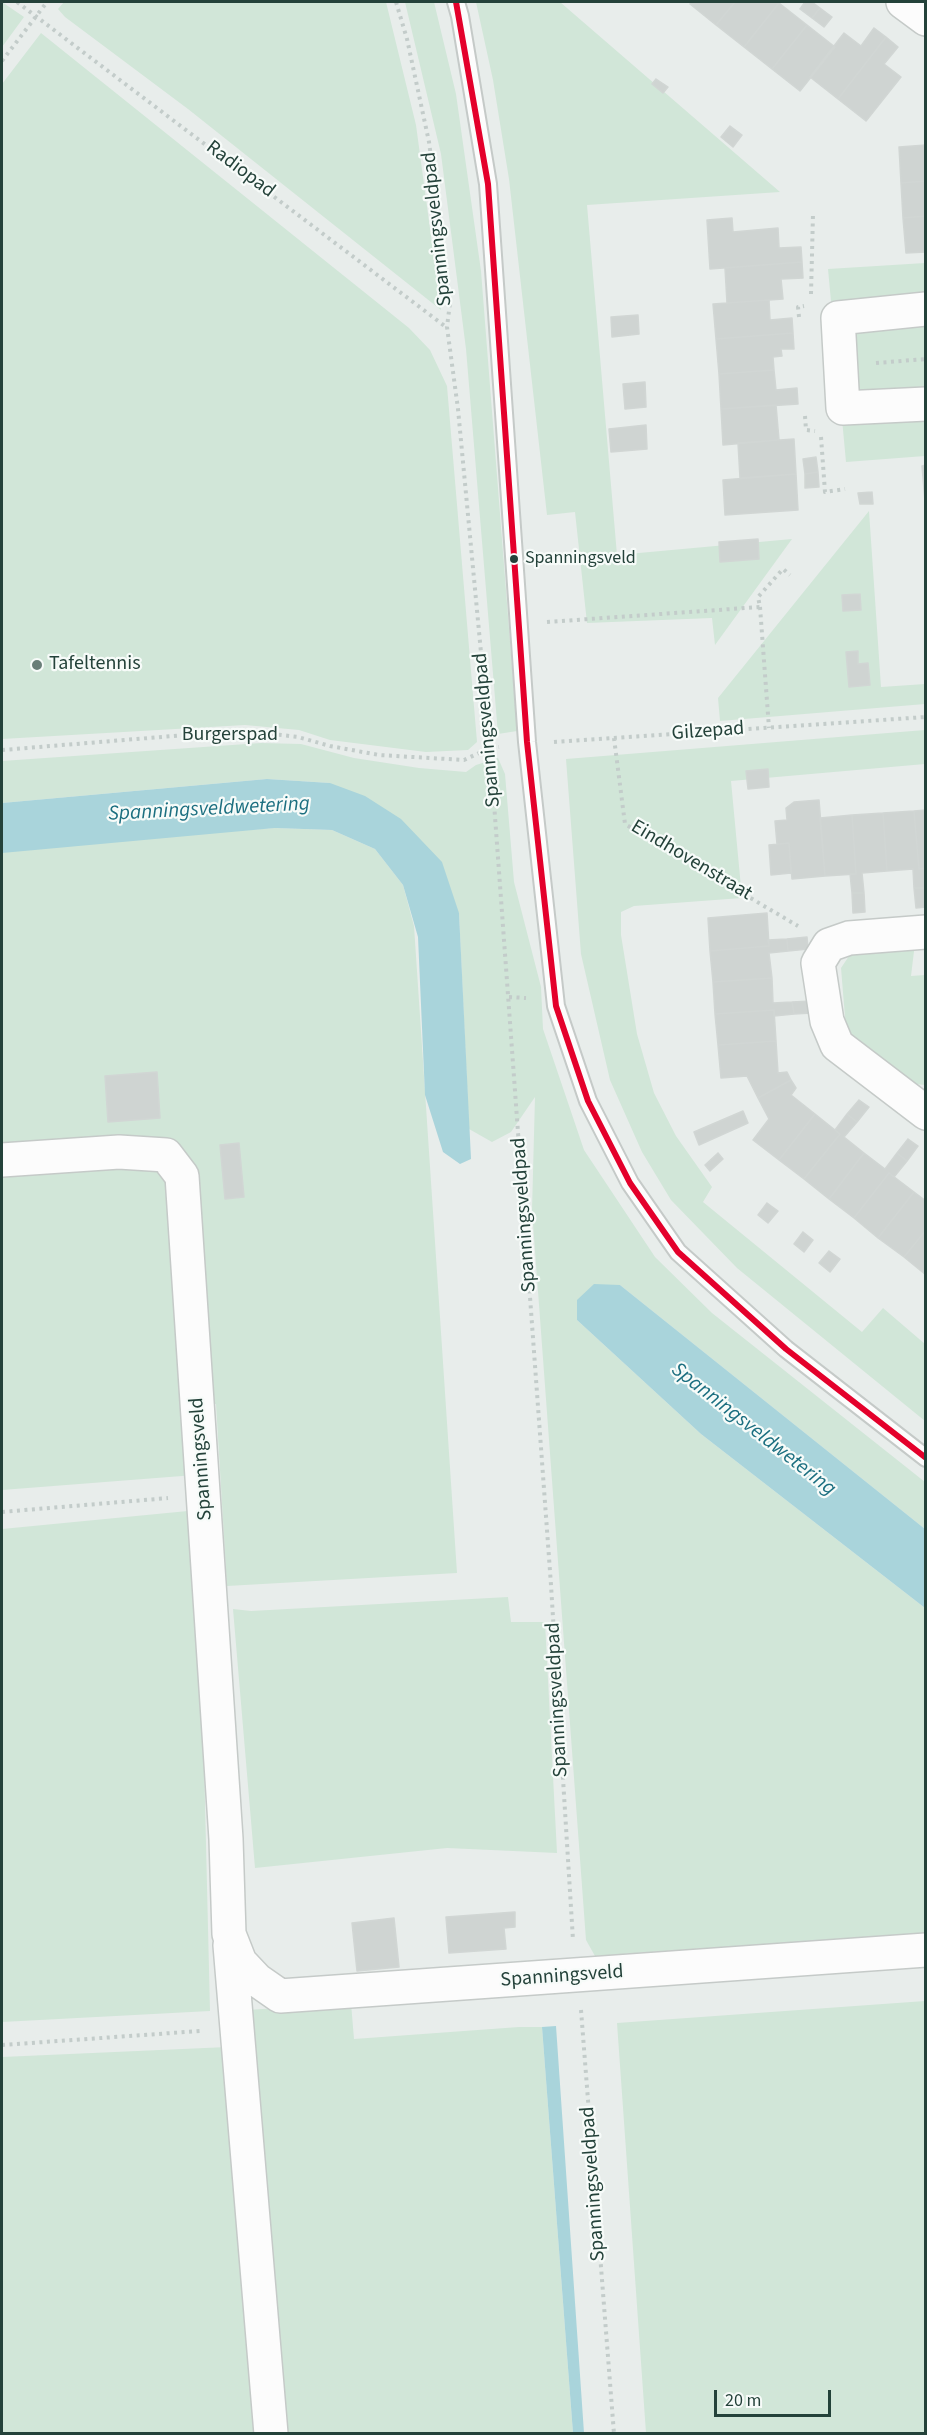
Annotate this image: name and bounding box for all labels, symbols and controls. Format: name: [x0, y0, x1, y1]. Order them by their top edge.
street label: Radiopad: [201, 136, 279, 204]
street label: Spanningsveldpad: [418, 151, 458, 307]
place label: Spanningsveld: [525, 548, 636, 570]
marker: Spanningsveld: [508, 553, 520, 565]
street label: Spanningsveldpad: [469, 652, 507, 808]
place label: Tafeltennis: [49, 653, 141, 677]
marker: Tafeltennis: [30, 658, 44, 672]
street label: Gilzepad: [671, 717, 745, 747]
street label: Burgerspad: [182, 724, 278, 748]
water label: Spanningsveldwetering: [107, 792, 311, 828]
street label: Eindhovenstraat: [626, 815, 756, 907]
street label: Spanningsveldpad: [508, 1137, 542, 1293]
water label: Spanningsveldwetering: [666, 1358, 840, 1502]
street label: Spanningsveld: [186, 1397, 218, 1521]
street label: Spanningsveldpad: [542, 1622, 574, 1778]
street label: Spanningsveld: [500, 1961, 624, 1993]
street label: Spanningsveldpad: [577, 2106, 611, 2262]
scale bar: [717, 2378, 834, 2416]
text: 20 m: [725, 2388, 761, 2413]

